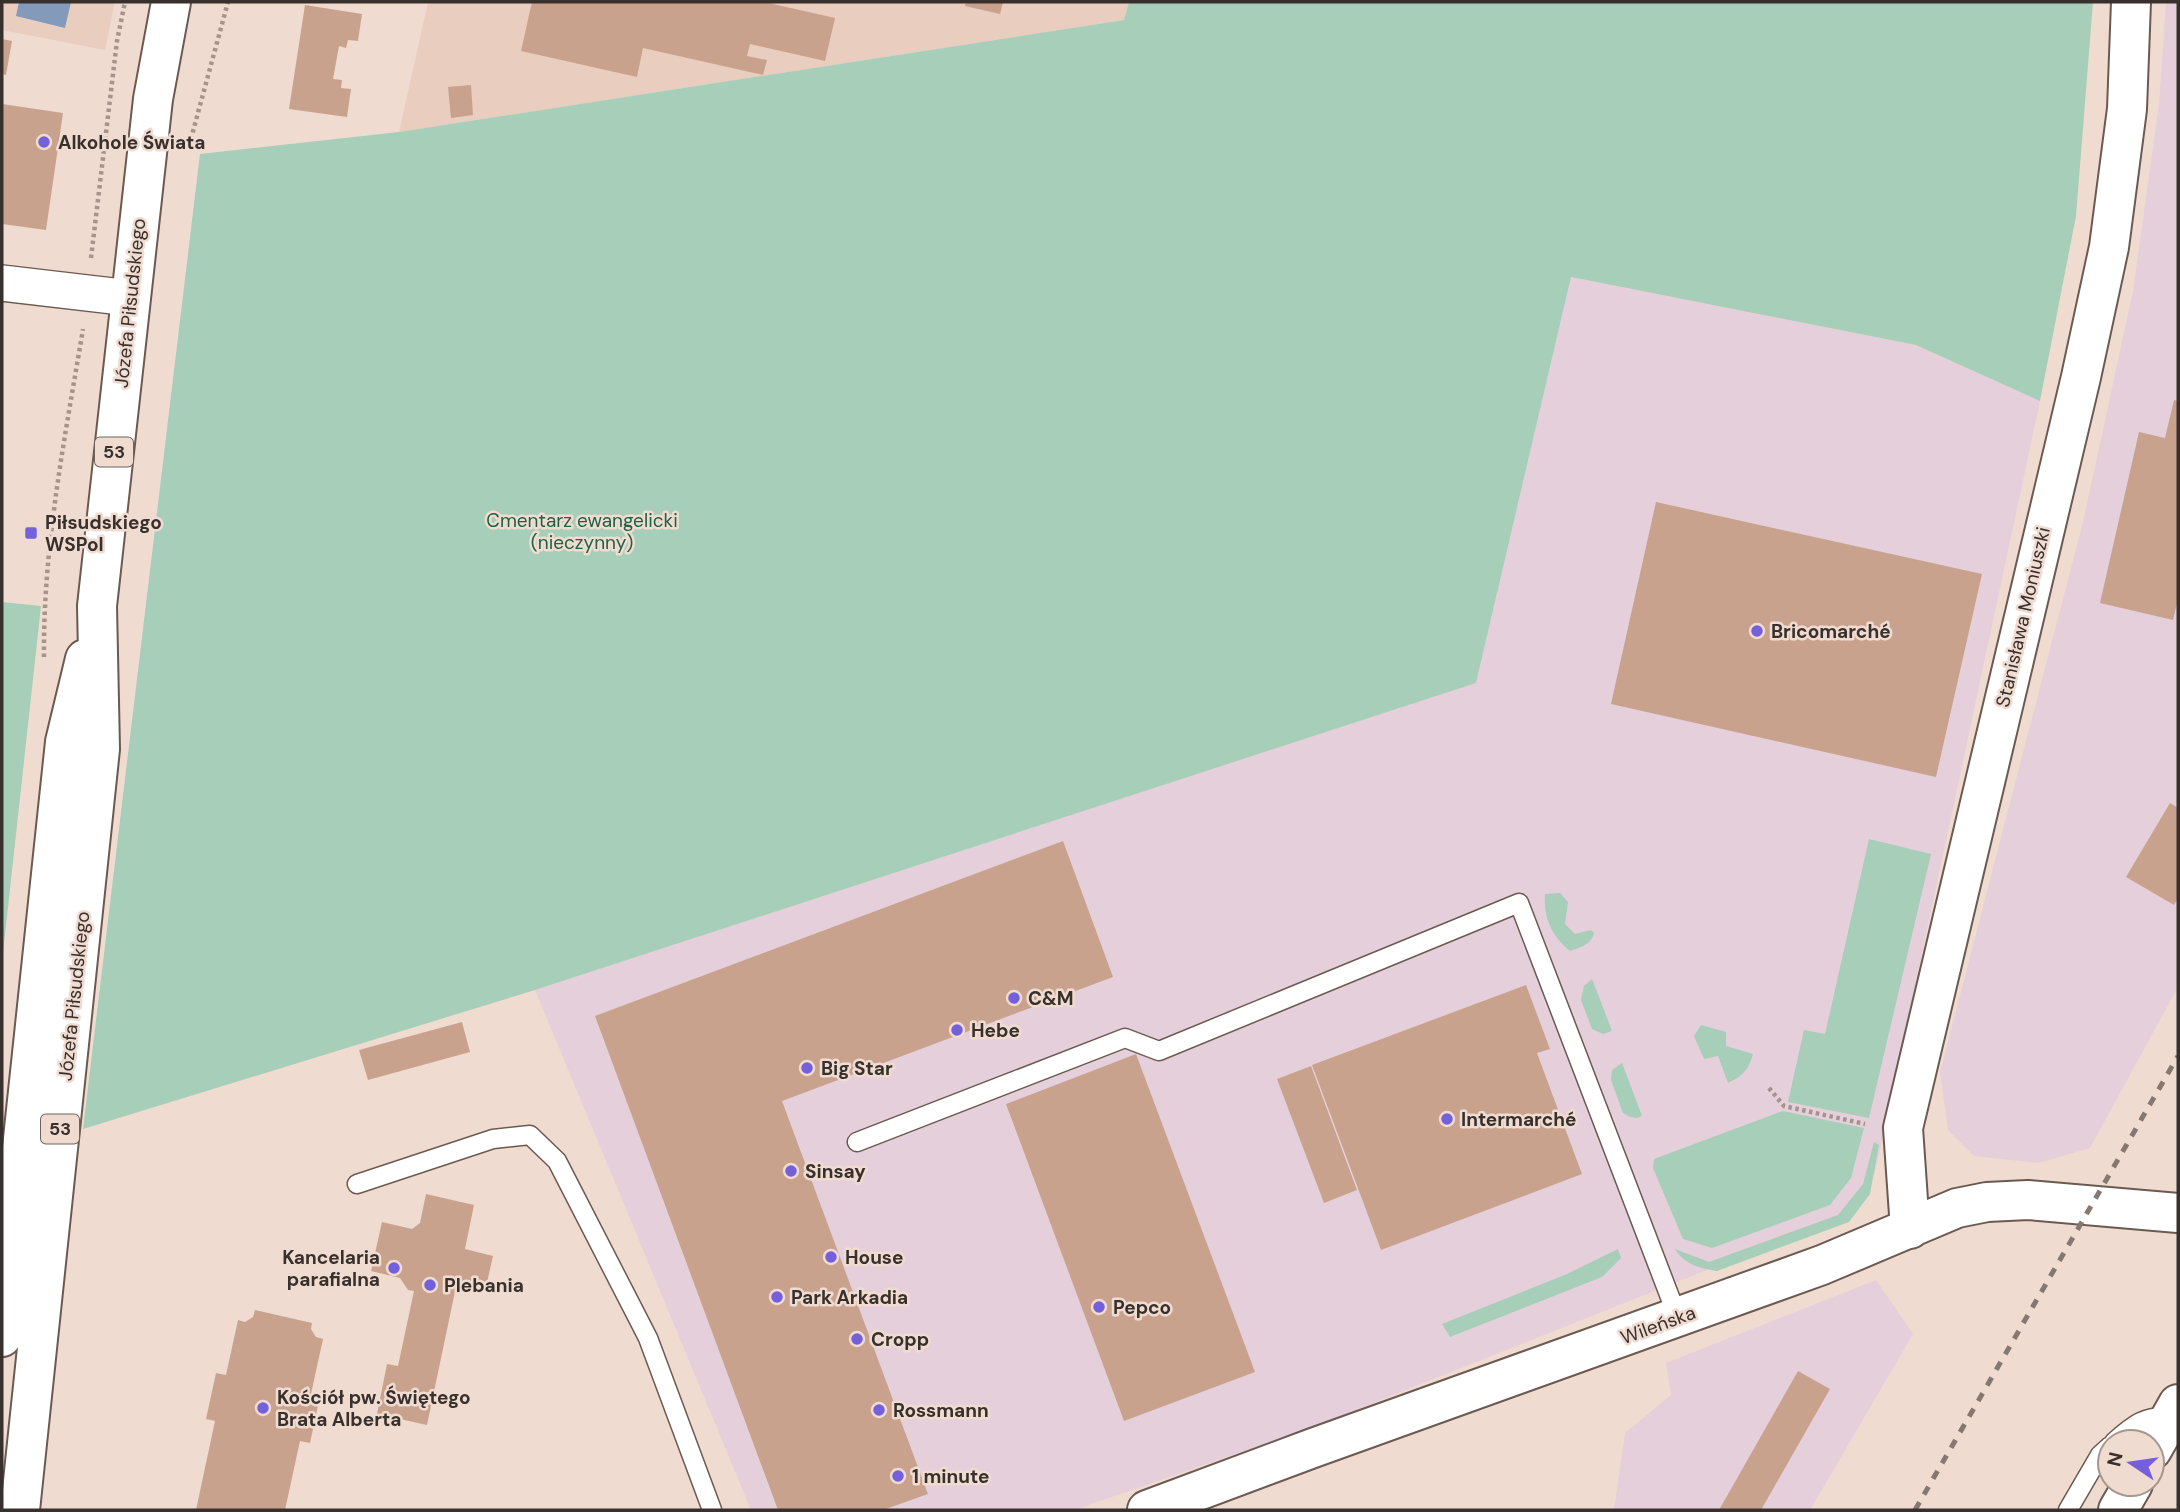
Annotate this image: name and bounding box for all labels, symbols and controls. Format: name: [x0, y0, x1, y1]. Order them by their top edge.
place label: Alkohole Świata: [58, 130, 205, 155]
marker: Alkohole Świata: [36, 134, 52, 150]
street label: Józefa Piłsudskiego: [109, 217, 151, 389]
road number: 53: [95, 438, 133, 466]
park label: Cmentarz ewangelicki (nieczynny): [486, 508, 678, 555]
place label: Piłsudskiego WSPol: [45, 510, 162, 557]
street label: Stanisława Moniuszki: [1990, 524, 2056, 710]
marker: Piłsudskiego WSPol: [23, 525, 39, 541]
place label: Bricomarché: [1771, 619, 1891, 644]
marker: Bricomarché: [1749, 623, 1765, 639]
street label: Józefa Piłsudskiego: [53, 910, 95, 1082]
place label: C&M: [1028, 986, 1074, 1011]
marker: C&M: [1006, 990, 1022, 1006]
place label: Hebe: [971, 1018, 1020, 1043]
marker: Hebe: [949, 1022, 965, 1038]
place label: Big Star: [821, 1056, 893, 1081]
marker: Big Star: [799, 1060, 815, 1076]
place label: Intermarché: [1461, 1107, 1576, 1132]
marker: Intermarché: [1439, 1111, 1455, 1127]
road number: 53: [41, 1114, 79, 1144]
place label: Sinsay: [805, 1159, 866, 1184]
marker: Sinsay: [783, 1163, 799, 1179]
place label: Kancelaria parafialna: [282, 1245, 380, 1292]
place label: House: [845, 1245, 903, 1270]
marker: House: [823, 1249, 839, 1265]
marker: Kancelaria parafialna: [386, 1260, 402, 1276]
place label: Plebania: [444, 1273, 524, 1298]
marker: Plebania: [422, 1277, 438, 1293]
place label: Park Arkadia: [791, 1285, 908, 1310]
marker: Park Arkadia: [769, 1289, 785, 1305]
place label: Pepco: [1113, 1295, 1171, 1320]
marker: Pepco: [1091, 1299, 1107, 1315]
street label: Wileńska: [1617, 1300, 1699, 1350]
place label: Cropp: [871, 1327, 929, 1352]
marker: Cropp: [849, 1331, 865, 1347]
place label: Kościół pw. Świętego Brata Alberta: [277, 1385, 471, 1432]
place label: Rossmann: [893, 1398, 989, 1423]
marker: Kościół pw. Świętego Brata Alberta: [255, 1400, 271, 1416]
marker: Rossmann: [871, 1402, 887, 1418]
north arrow: [2096, 1428, 2166, 1498]
text: N: [2101, 1450, 2129, 1469]
place label: 1 minute: [912, 1464, 989, 1489]
marker: 1 minute: [890, 1468, 906, 1484]

